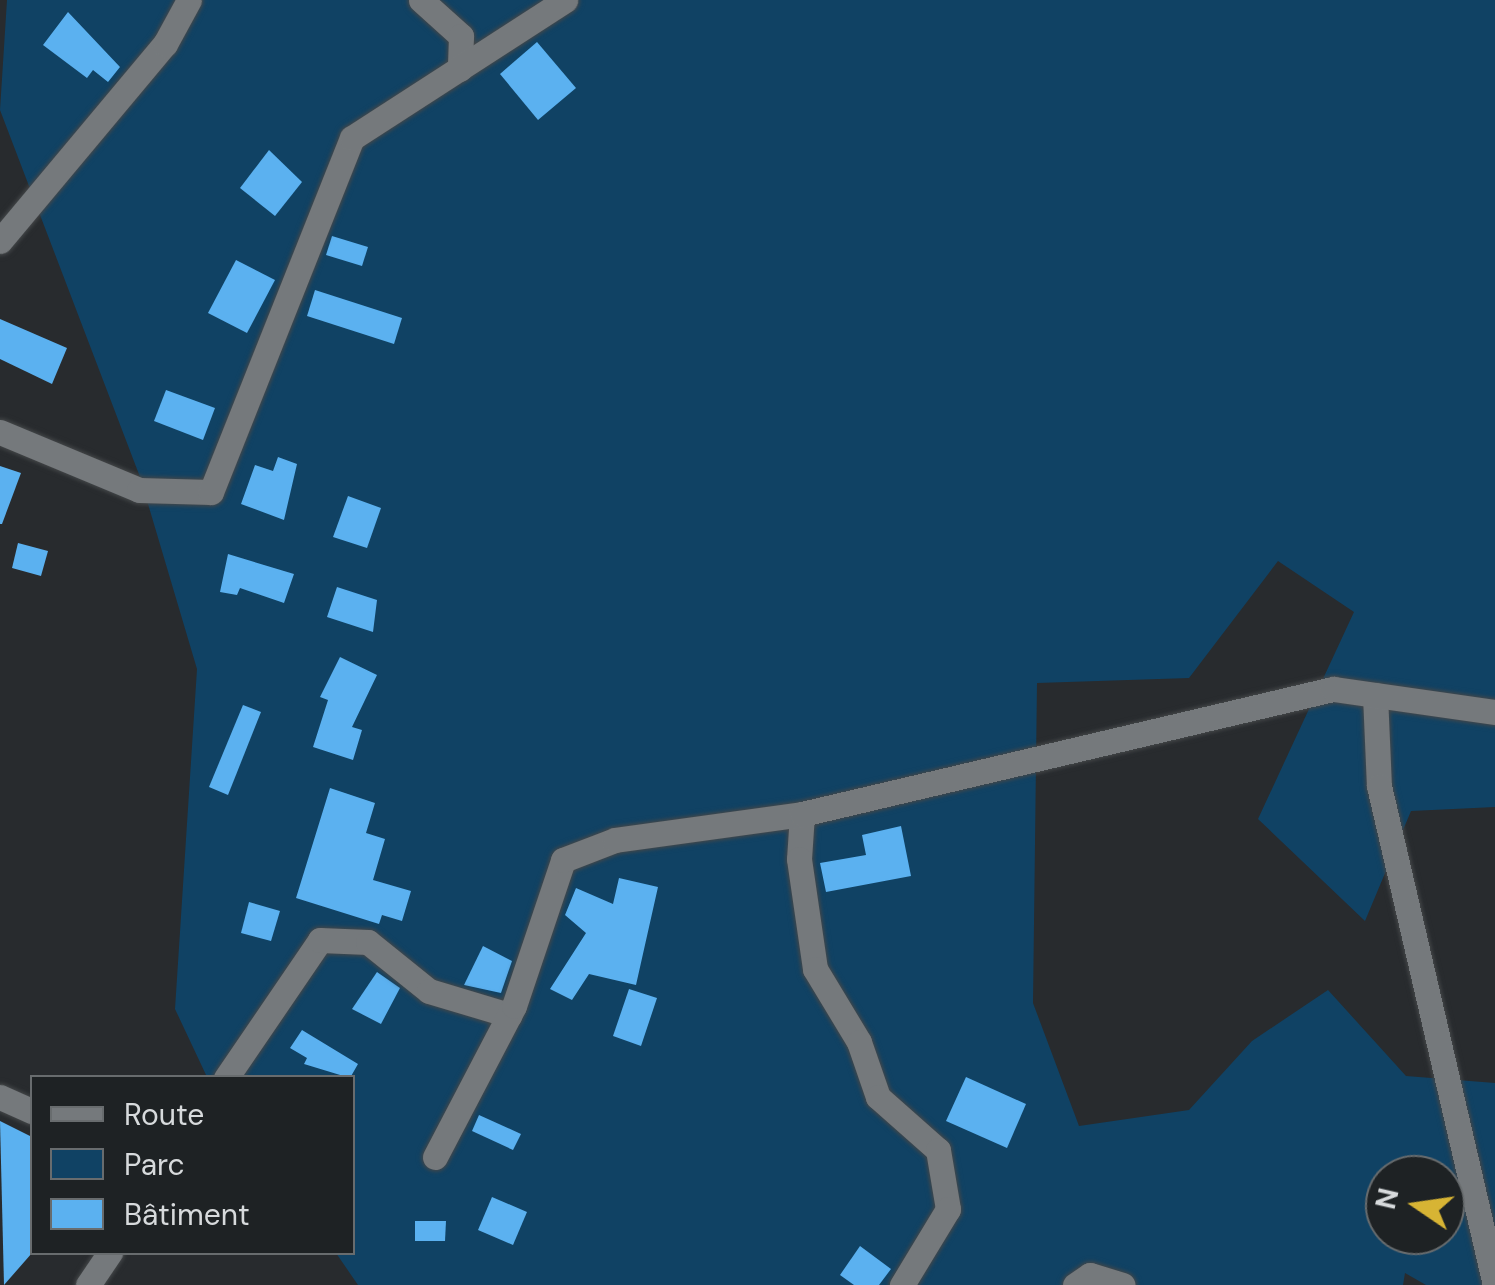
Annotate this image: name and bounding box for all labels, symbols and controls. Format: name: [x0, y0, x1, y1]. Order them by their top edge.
legend: [30, 1075, 355, 1255]
text: Route: [124, 1095, 204, 1134]
text: Parc: [124, 1145, 185, 1184]
north arrow: [1365, 1155, 1465, 1255]
text: N: [1367, 1184, 1408, 1213]
text: Bâtiment: [124, 1195, 250, 1234]

